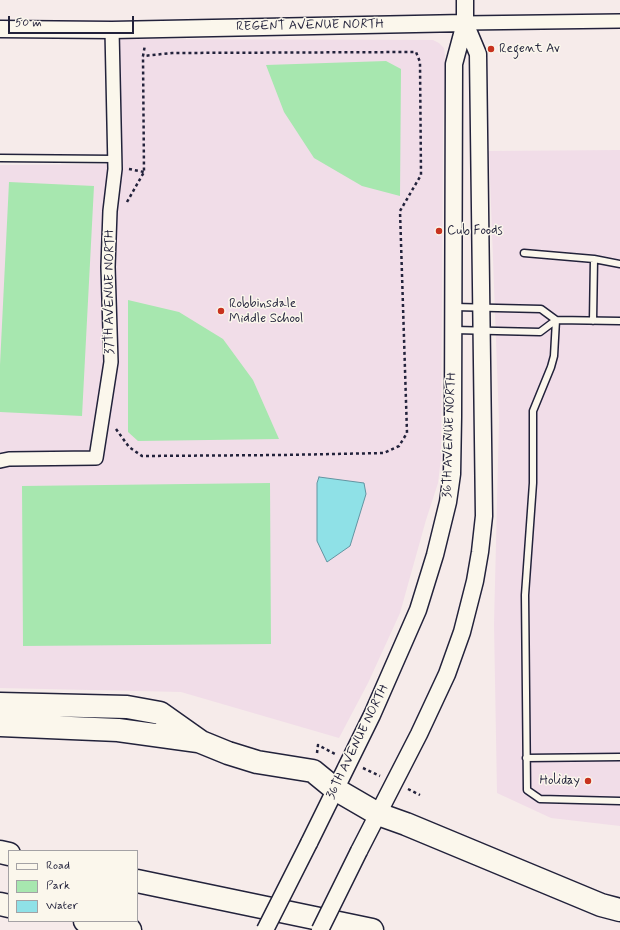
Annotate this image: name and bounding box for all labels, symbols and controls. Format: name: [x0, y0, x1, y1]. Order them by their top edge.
scale bar: [10, 8, 136, 34]
text: 50 m: [15, 15, 42, 31]
street label: REGENT AVENUE NORTH: [236, 17, 384, 35]
place label: Regent Av: [499, 41, 560, 57]
marker: Regent Av: [486, 44, 496, 54]
place label: Cub Foods: [447, 223, 503, 239]
marker: Cub Foods: [434, 226, 444, 236]
street label: 37TH AVENUE NORTH: [102, 229, 118, 355]
place label: Robbinsdale Middle School: [229, 296, 303, 327]
marker: Robbinsdale Middle School: [216, 306, 226, 316]
street label: 36TH AVENUE NORTH: [440, 372, 460, 498]
street label: 36TH AVENUE NORTH: [323, 682, 393, 802]
place label: Holiday: [540, 773, 580, 789]
marker: Holiday: [583, 776, 593, 786]
legend: [8, 850, 138, 922]
text: Road: [46, 858, 70, 874]
text: Park: [46, 878, 70, 894]
text: Water: [46, 898, 78, 914]

